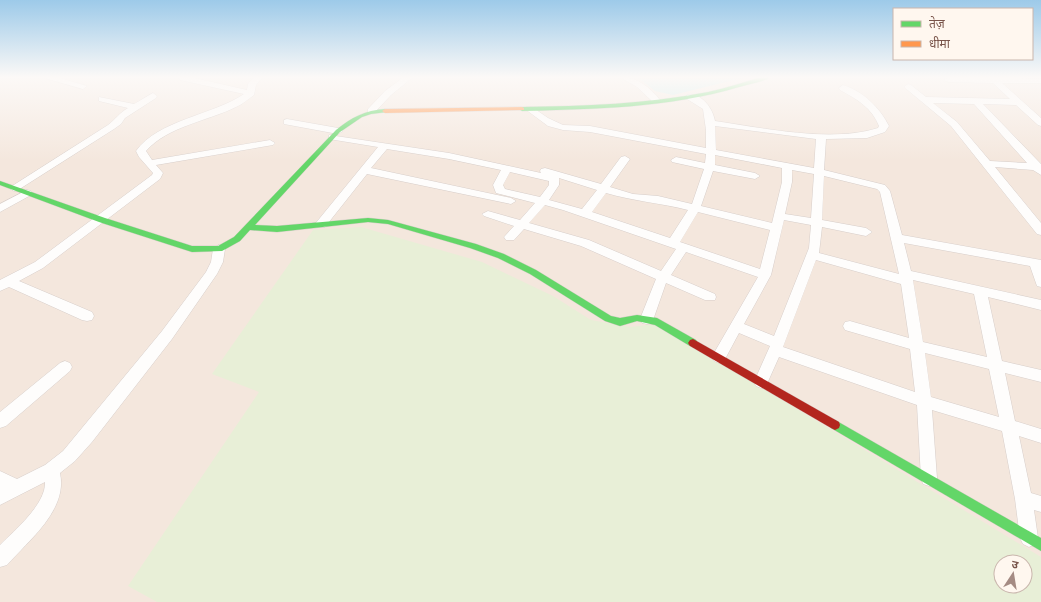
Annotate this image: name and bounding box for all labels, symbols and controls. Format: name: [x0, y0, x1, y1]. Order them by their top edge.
legend: [893, 8, 1033, 60]
text: तेज़: [929, 16, 946, 31]
text: धीमा: [929, 36, 951, 51]
north arrow: [993, 554, 1033, 594]
text: उ: [1010, 557, 1020, 572]

